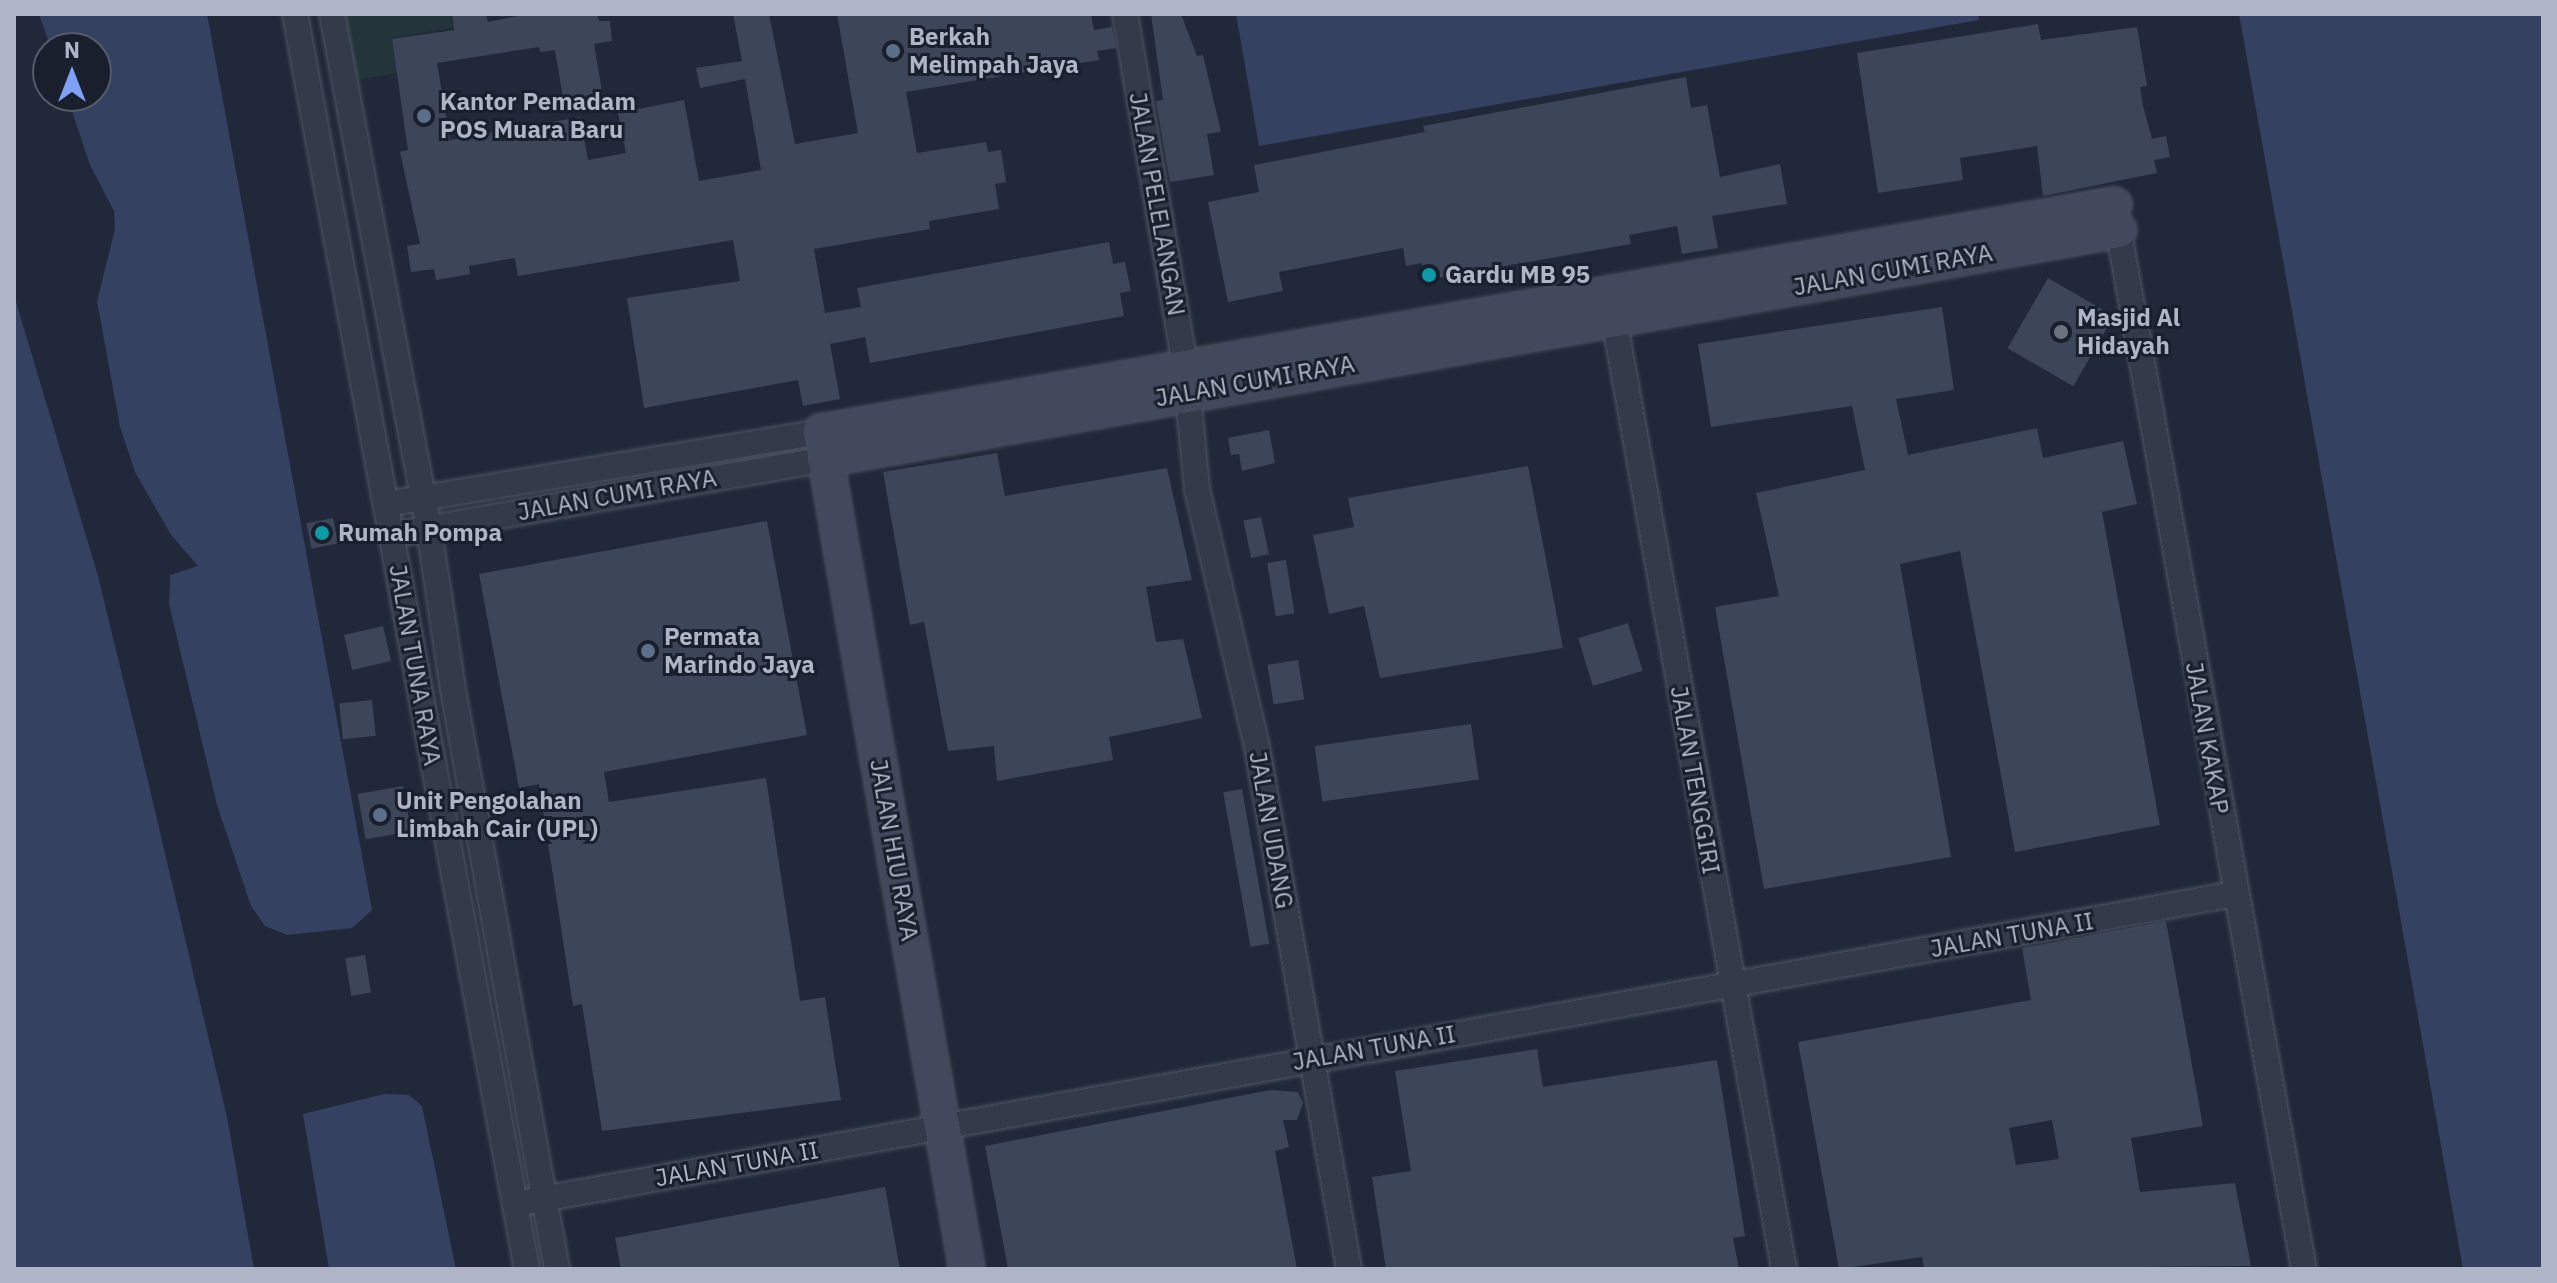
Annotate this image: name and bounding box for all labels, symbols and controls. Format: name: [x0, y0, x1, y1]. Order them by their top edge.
place label: Berkah Melimpah Jaya: [909, 23, 1079, 79]
north arrow: [32, 32, 112, 112]
text: N: [64, 35, 80, 64]
marker: Berkah Melimpah Jaya: [884, 42, 902, 60]
place label: Kantor Pemadam POS Muara Baru: [440, 88, 636, 144]
street label: JALAN PELELANGAN: [1123, 90, 1191, 318]
marker: Kantor Pemadam POS Muara Baru: [415, 107, 433, 125]
street label: JALAN CUMI RAYA: [1791, 238, 1995, 302]
place label: Gardu MB 95: [1445, 261, 1590, 289]
marker: Gardu MB 95: [1420, 266, 1438, 284]
place label: Masjid Al Hidayah: [2077, 304, 2180, 360]
marker: Masjid Al Hidayah: [2052, 323, 2070, 341]
street label: JALAN CUMI RAYA: [1153, 349, 1357, 413]
street label: JALAN CUMI RAYA: [515, 463, 719, 527]
place label: Rumah Pompa: [338, 519, 502, 547]
marker: Rumah Pompa: [313, 524, 331, 542]
street label: JALAN TUNA RAYA: [383, 562, 447, 768]
place label: Permata Marindo Jaya: [664, 623, 815, 679]
marker: Permata Marindo Jaya: [639, 642, 657, 660]
street label: JALAN KAKAP: [2179, 660, 2235, 816]
street label: JALAN TENGGIRI: [1664, 684, 1726, 876]
street label: JALAN UDANG: [1243, 749, 1299, 911]
street label: JALAN HIU RAYA: [864, 757, 924, 943]
place label: Unit Pengolahan Limbah Cair (UPL): [396, 787, 598, 843]
marker: Unit Pengolahan Limbah Cair (UPL): [371, 806, 389, 824]
street label: JALAN TUNA II: [1928, 906, 2096, 964]
street label: JALAN TUNA II: [1290, 1019, 1458, 1077]
street label: JALAN TUNA II: [653, 1135, 821, 1193]

